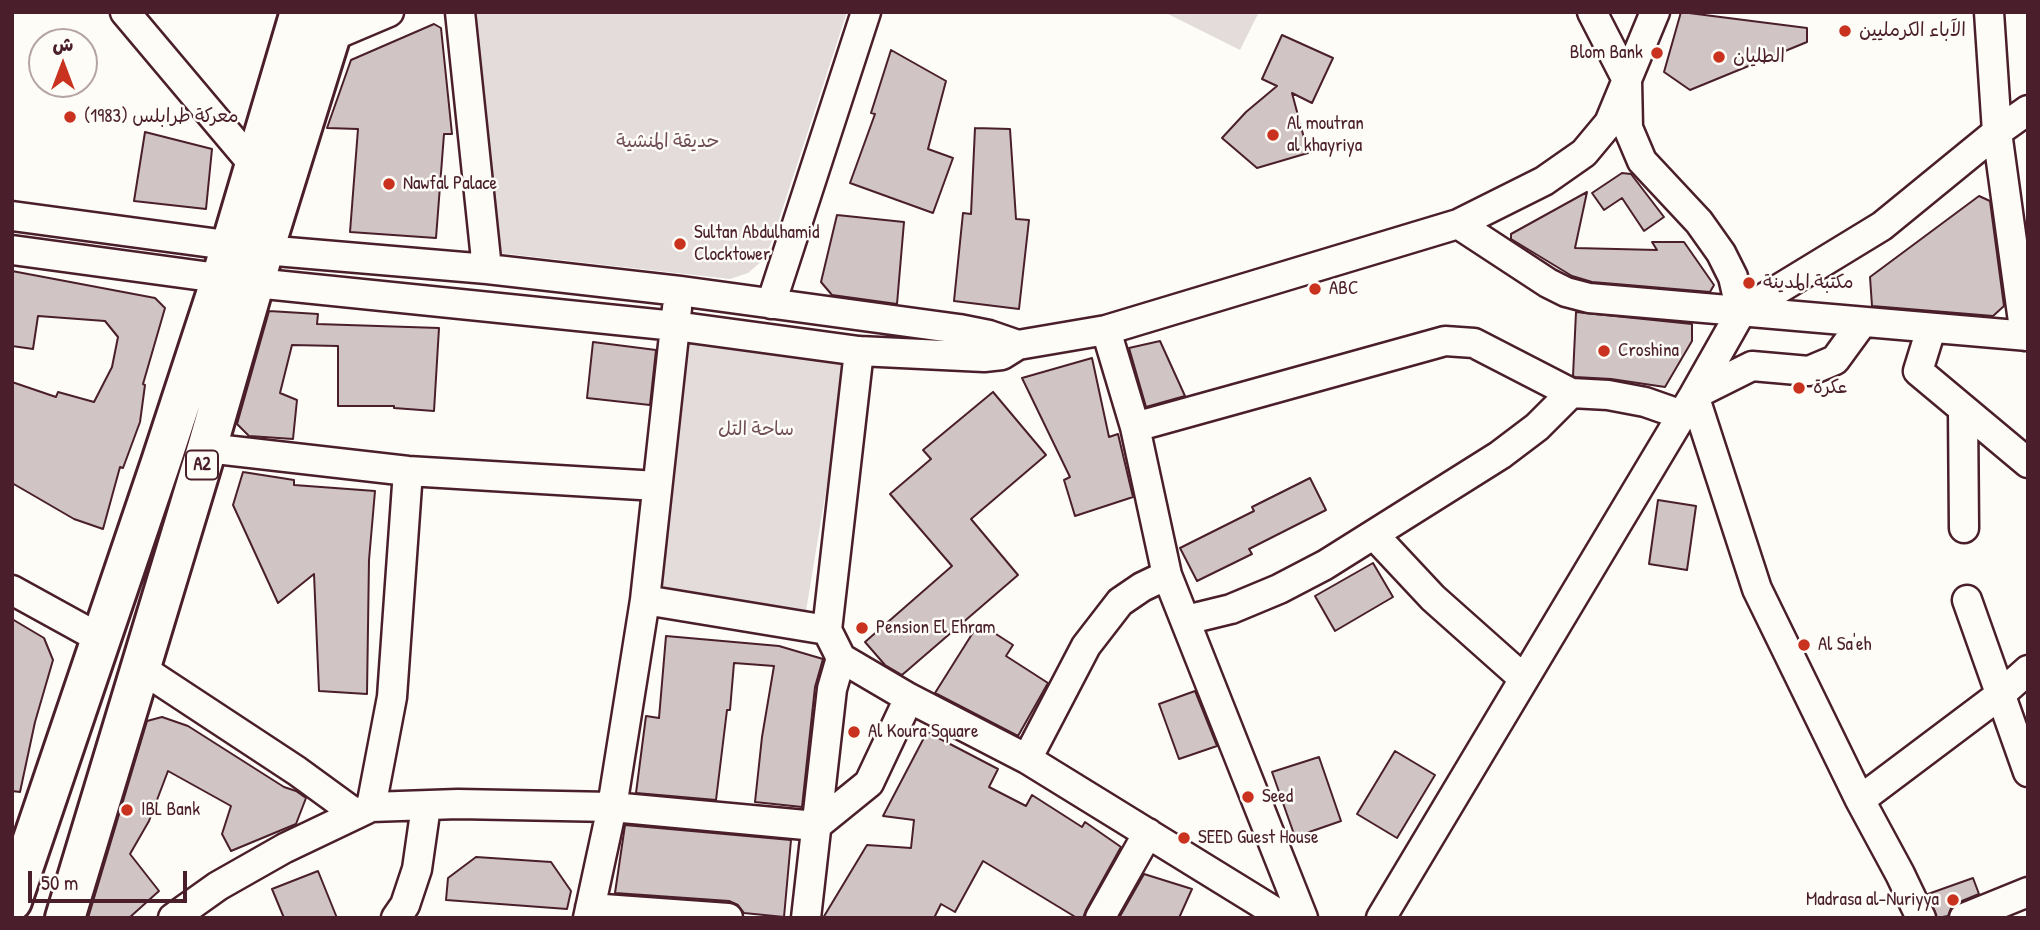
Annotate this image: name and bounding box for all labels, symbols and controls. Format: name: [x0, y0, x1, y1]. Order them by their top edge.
place label: الآباء الكرمليين: [1859, 20, 1966, 42]
marker: الآباء الكرمليين: [1837, 23, 1853, 39]
north arrow: [28, 28, 98, 98]
text: ش: [53, 31, 73, 57]
place label: Blom Bank: [1570, 42, 1643, 64]
marker: Blom Bank: [1649, 45, 1665, 61]
place label: الطليان: [1733, 46, 1785, 68]
marker: الطليان: [1711, 49, 1727, 65]
place label: معركة طرابلس (1983): [84, 106, 239, 128]
marker: معركة طرابلس (1983): [62, 109, 78, 125]
place label: Al moutran al khayriya: [1287, 113, 1364, 157]
marker: Al moutran al khayriya: [1265, 127, 1281, 143]
park label: حديقة المنشية: [616, 131, 720, 153]
place label: Nawfal Palace: [403, 173, 497, 195]
marker: Nawfal Palace: [381, 176, 397, 192]
place label: Sultan Abdulhamid Clocktower: [694, 222, 819, 266]
marker: Sultan Abdulhamid Clocktower: [672, 236, 688, 252]
place label: مكتبة المدينة: [1763, 272, 1854, 294]
marker: مكتبة المدينة: [1741, 275, 1757, 291]
place label: ABC: [1329, 278, 1358, 300]
marker: ABC: [1307, 281, 1323, 297]
place label: Croshina: [1618, 340, 1679, 362]
marker: Croshina: [1596, 343, 1612, 359]
place label: عكرة: [1813, 377, 1848, 399]
marker: عكرة: [1791, 380, 1807, 396]
park label: ساحة التل: [718, 419, 794, 441]
road number: A2: [186, 450, 218, 480]
place label: Pension El Ehram: [876, 617, 995, 639]
marker: Pension El Ehram: [854, 620, 870, 636]
place label: Al Sa'eh: [1818, 634, 1872, 656]
marker: Al Sa'eh: [1796, 637, 1812, 653]
place label: Al Koura Square: [868, 721, 978, 743]
marker: Al Koura Square: [846, 724, 862, 740]
place label: Seed: [1262, 786, 1293, 808]
marker: Seed: [1240, 789, 1256, 805]
place label: IBL Bank: [141, 799, 200, 821]
marker: IBL Bank: [119, 802, 135, 818]
place label: SEED Guest House: [1198, 827, 1318, 849]
marker: SEED Guest House: [1176, 830, 1192, 846]
scale bar: [32, 856, 191, 900]
text: 50 m: [41, 868, 78, 897]
place label: Madrasa al-Nuriyya: [1806, 889, 1939, 911]
marker: Madrasa al-Nuriyya: [1945, 892, 1961, 908]

